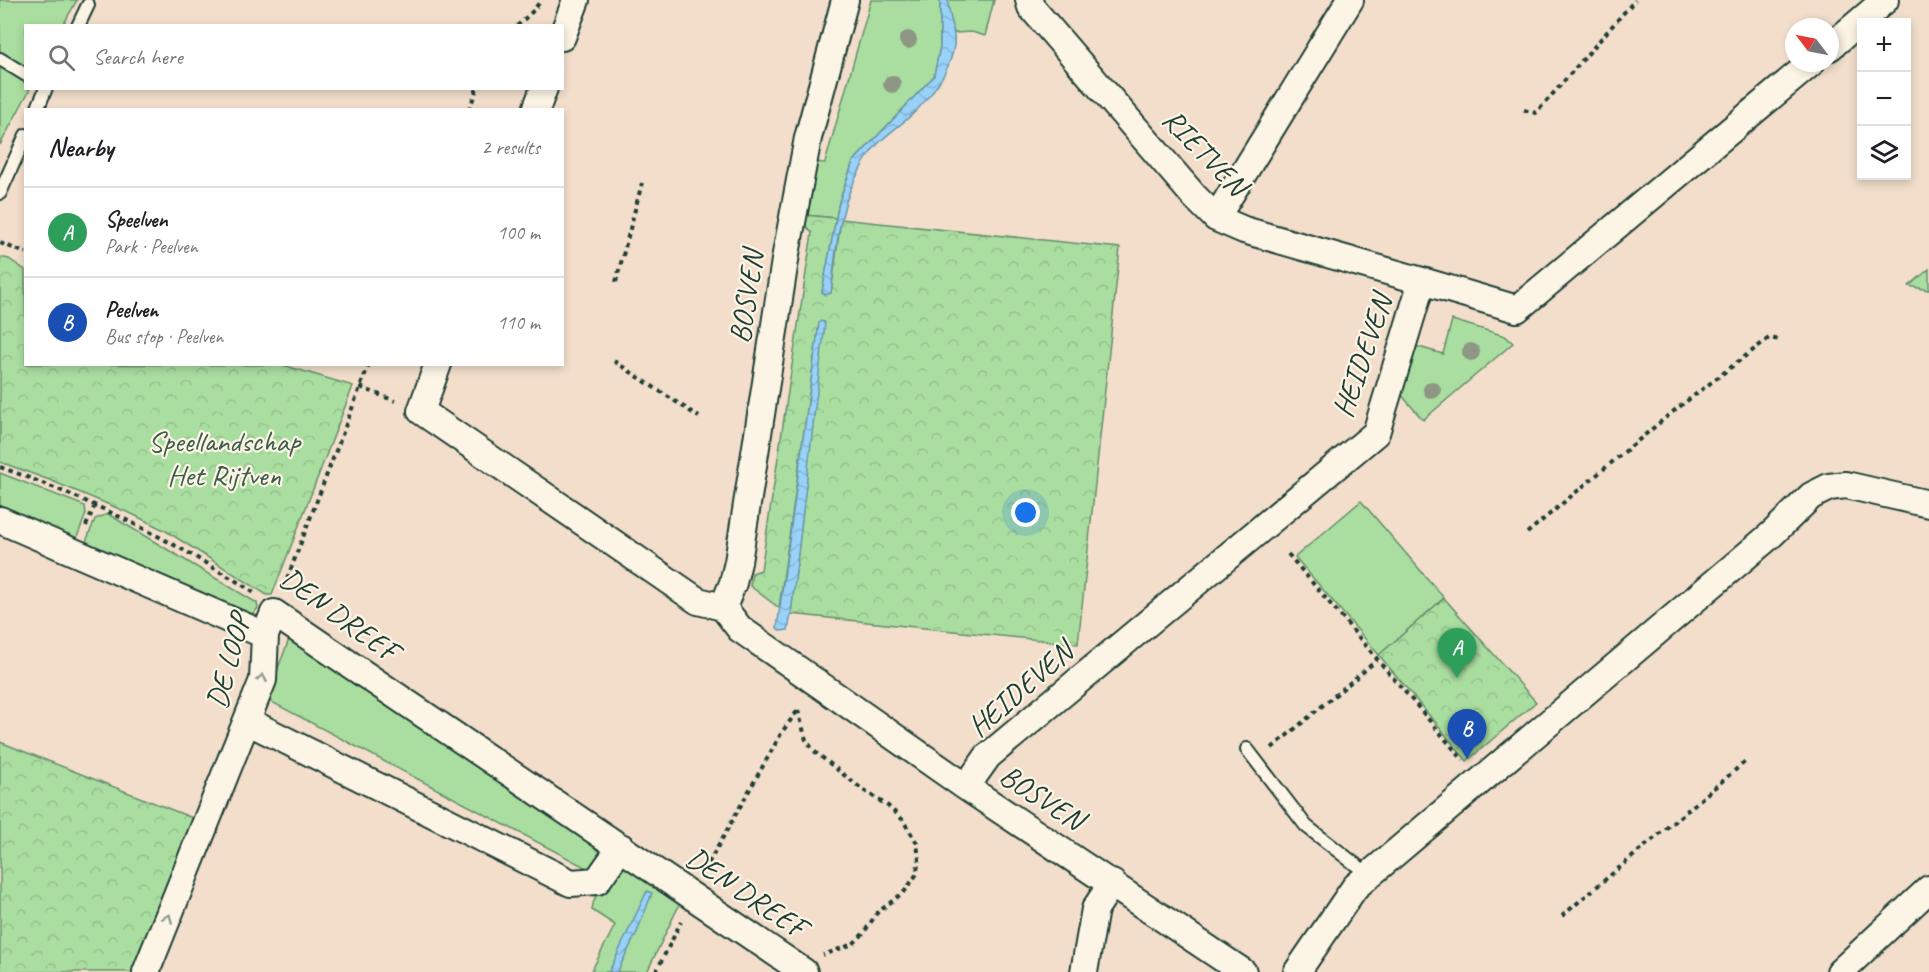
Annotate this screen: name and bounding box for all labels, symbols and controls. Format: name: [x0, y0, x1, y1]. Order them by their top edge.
north arrow: [1785, 18, 1839, 72]
map controls: [1857, 18, 1911, 180]
button: +: [1857, 18, 1911, 72]
search box: [24, 24, 564, 90]
icon: search: [45, 41, 78, 74]
text: Search here: [93, 43, 183, 71]
button: −: [1857, 72, 1911, 126]
street label: RIETVEN: [1155, 101, 1259, 207]
button: layers: [1857, 126, 1911, 180]
text: Nearby: [48, 131, 113, 164]
text: 2 results: [481, 135, 540, 160]
text: Speelven: [105, 206, 168, 234]
text: A: [62, 220, 73, 245]
text: 100 m: [497, 220, 540, 245]
text: Park · Peelven: [105, 234, 198, 259]
street label: BOSVEN: [720, 243, 773, 346]
street label: HEIDEVEN: [1323, 285, 1402, 422]
text: Peelven: [105, 296, 158, 324]
text: B: [62, 310, 73, 335]
text: 110 m: [497, 310, 540, 335]
text: Bus stop · Peelven: [105, 324, 223, 349]
park label: Speellandschap Het Rijtven: [148, 422, 302, 494]
your location: [1011, 498, 1040, 527]
street label: DEN DREEF: [273, 559, 411, 673]
street label: DE LOOP: [197, 606, 260, 712]
pin: A: [1438, 628, 1476, 678]
street label: HEIDEVEN: [960, 630, 1084, 745]
one-way arrow: [255, 673, 268, 683]
pin: B: [1448, 710, 1486, 759]
street label: BOSVEN: [993, 756, 1095, 841]
street label: DEN DREEF: [679, 838, 819, 950]
one-way arrow: [161, 913, 173, 924]

